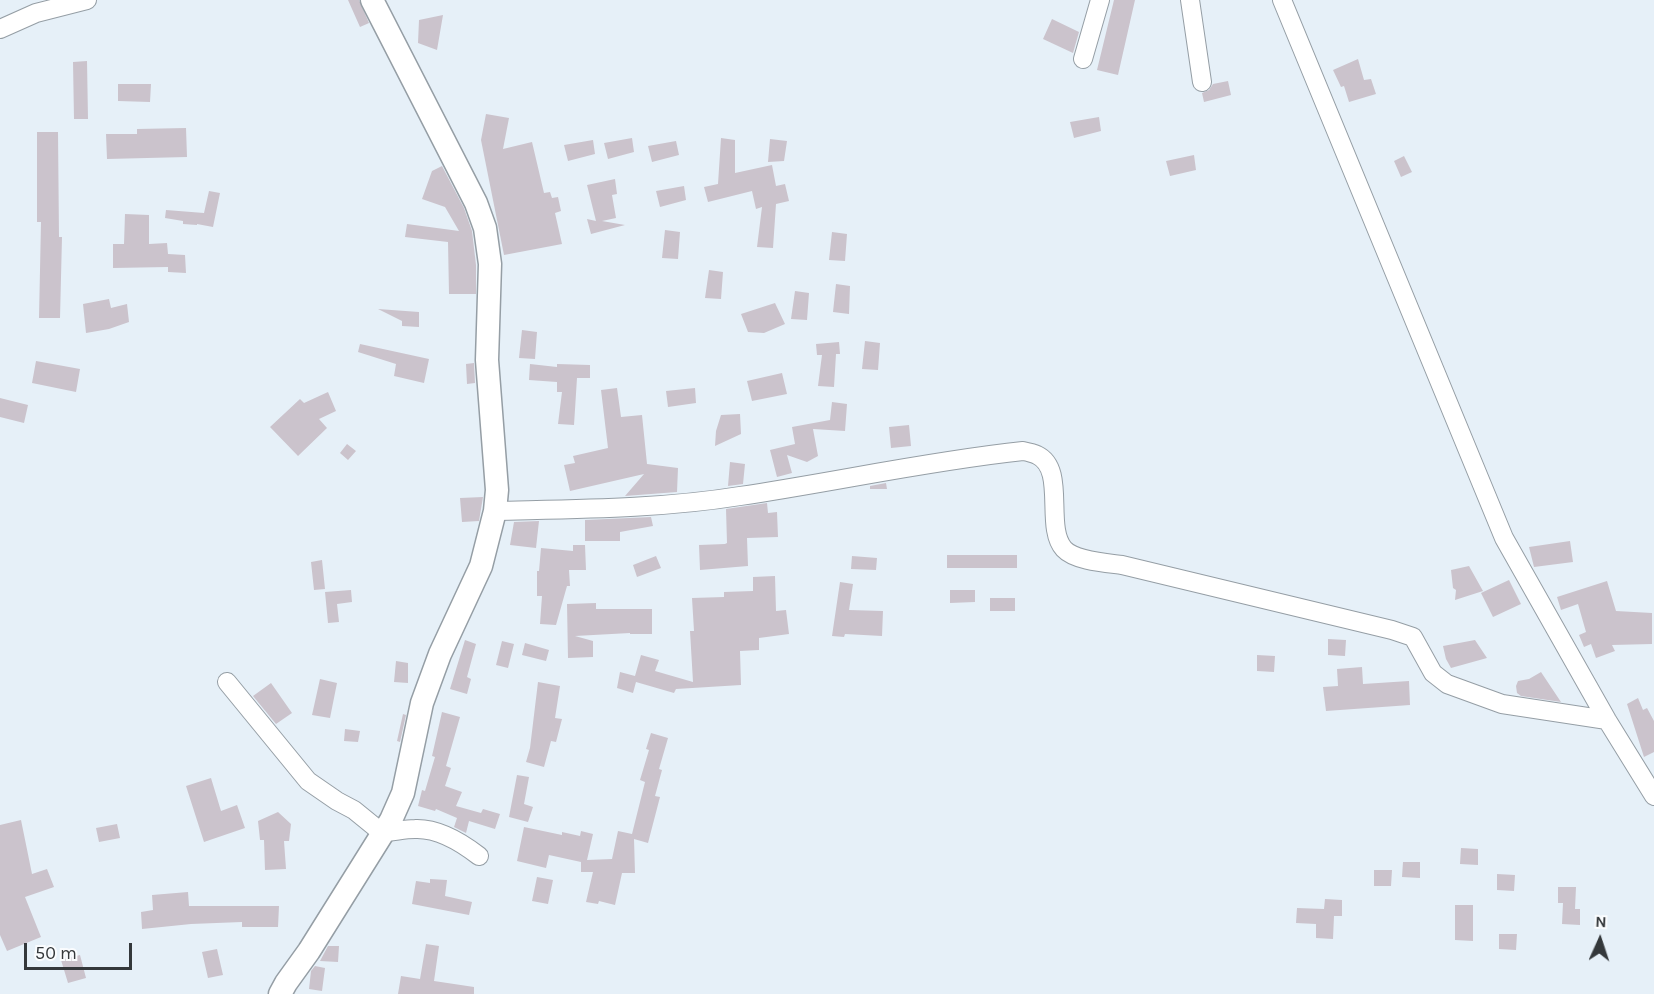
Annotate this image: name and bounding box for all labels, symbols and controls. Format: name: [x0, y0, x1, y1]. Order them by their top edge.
north arrow: [1570, 910, 1630, 970]
text: N: [1595, 912, 1607, 931]
scale bar: [27, 931, 135, 969]
text: 50 m: [35, 942, 77, 964]

